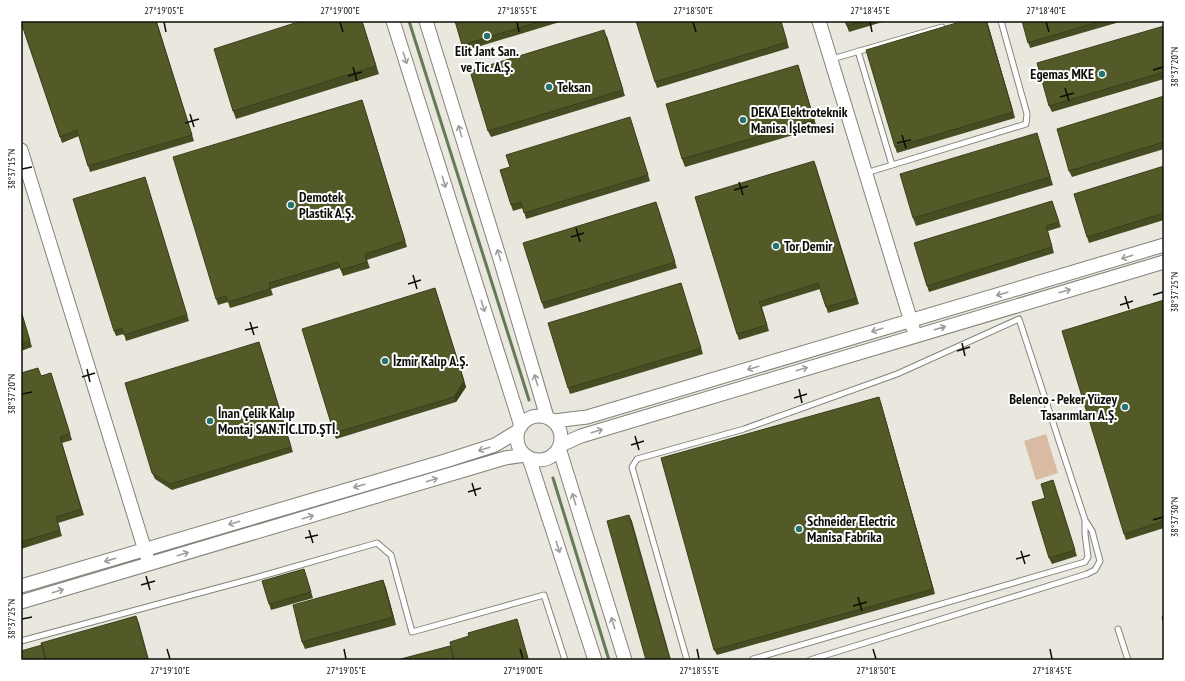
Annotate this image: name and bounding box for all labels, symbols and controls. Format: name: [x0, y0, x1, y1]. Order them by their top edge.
text: 27°19'05"E: [144, 4, 184, 17]
text: 27°19'00"E: [320, 4, 360, 17]
text: 27°18'55"E: [497, 4, 537, 17]
text: 27°18'50"E: [673, 4, 713, 17]
text: 27°18'45"E: [850, 4, 890, 17]
text: 27°18'40"E: [1026, 4, 1066, 17]
marker: Elit Jant San. ve Tic. A.Ş.: [482, 31, 492, 41]
place label: Elit Jant San. ve Tic. A.Ş.: [455, 42, 519, 76]
text: 38°37'20"N: [1168, 47, 1181, 87]
one-way arrow: [402, 51, 409, 64]
place label: Egemas MKE: [1030, 65, 1094, 83]
marker: Egemas MKE: [1097, 69, 1107, 79]
place label: Teksan: [557, 78, 591, 96]
marker: Teksan: [544, 82, 554, 92]
place label: DEKA Elektroteknik Manisa İşletmesi: [751, 103, 848, 137]
marker: DEKA Elektroteknik Manisa İşletmesi: [738, 115, 748, 125]
one-way arrow: [456, 125, 464, 137]
text: 38°37'15"N: [5, 149, 18, 189]
one-way arrow: [441, 175, 448, 188]
place label: Demotek Plastik A.Ş.: [299, 188, 354, 222]
marker: Demotek Plastik A.Ş.: [286, 200, 296, 210]
place label: Tor Demir: [784, 237, 833, 255]
marker: Tor Demir: [771, 241, 781, 251]
one-way arrow: [495, 249, 502, 262]
one-way arrow: [1120, 254, 1133, 261]
text: 38°37'25"N: [1168, 272, 1181, 312]
one-way arrow: [1058, 287, 1071, 294]
one-way arrow: [996, 291, 1009, 298]
one-way arrow: [480, 299, 487, 312]
one-way arrow: [933, 324, 946, 331]
one-way arrow: [871, 327, 884, 334]
place label: İzmir Kalıp A.Ş.: [393, 352, 468, 370]
marker: İzmir Kalıp A.Ş.: [380, 356, 390, 366]
one-way arrow: [746, 365, 759, 372]
one-way arrow: [796, 365, 809, 372]
one-way arrow: [532, 373, 539, 386]
text: 38°37'20"N: [5, 374, 18, 414]
place label: Belenco - Peker Yüzey Tasarımları A.Ş.: [1009, 390, 1117, 424]
marker: Belenco - Peker Yüzey Tasarımları A.Ş.: [1120, 402, 1130, 412]
place label: İnan Çelik Kalıp Montaj SAN.TİC.LTD.ŞTİ.: [218, 404, 338, 438]
marker: İnan Çelik Kalıp Montaj SAN.TİC.LTD.ŞTİ.: [205, 416, 215, 426]
one-way arrow: [591, 427, 604, 434]
one-way arrow: [477, 446, 490, 453]
one-way arrow: [425, 476, 438, 483]
one-way arrow: [353, 483, 366, 490]
one-way arrow: [570, 492, 577, 505]
text: 38°37'30"N: [1168, 497, 1181, 537]
place label: Schneider Electric Manisa Fabrika: [807, 512, 896, 546]
one-way arrow: [301, 513, 314, 520]
one-way arrow: [228, 520, 241, 527]
marker: Schneider Electric Manisa Fabrika: [794, 524, 804, 534]
one-way arrow: [555, 541, 563, 553]
one-way arrow: [176, 550, 189, 557]
one-way arrow: [103, 557, 116, 564]
one-way arrow: [52, 587, 65, 594]
text: 38°37'25"N: [5, 599, 18, 639]
one-way arrow: [609, 616, 616, 629]
text: 27°19'10"E: [150, 664, 190, 677]
text: 27°19'05"E: [326, 664, 366, 677]
text: 27°19'00"E: [503, 664, 543, 677]
text: 27°18'55"E: [679, 664, 719, 677]
text: 27°18'50"E: [856, 664, 896, 677]
text: 27°18'45"E: [1032, 664, 1072, 677]

